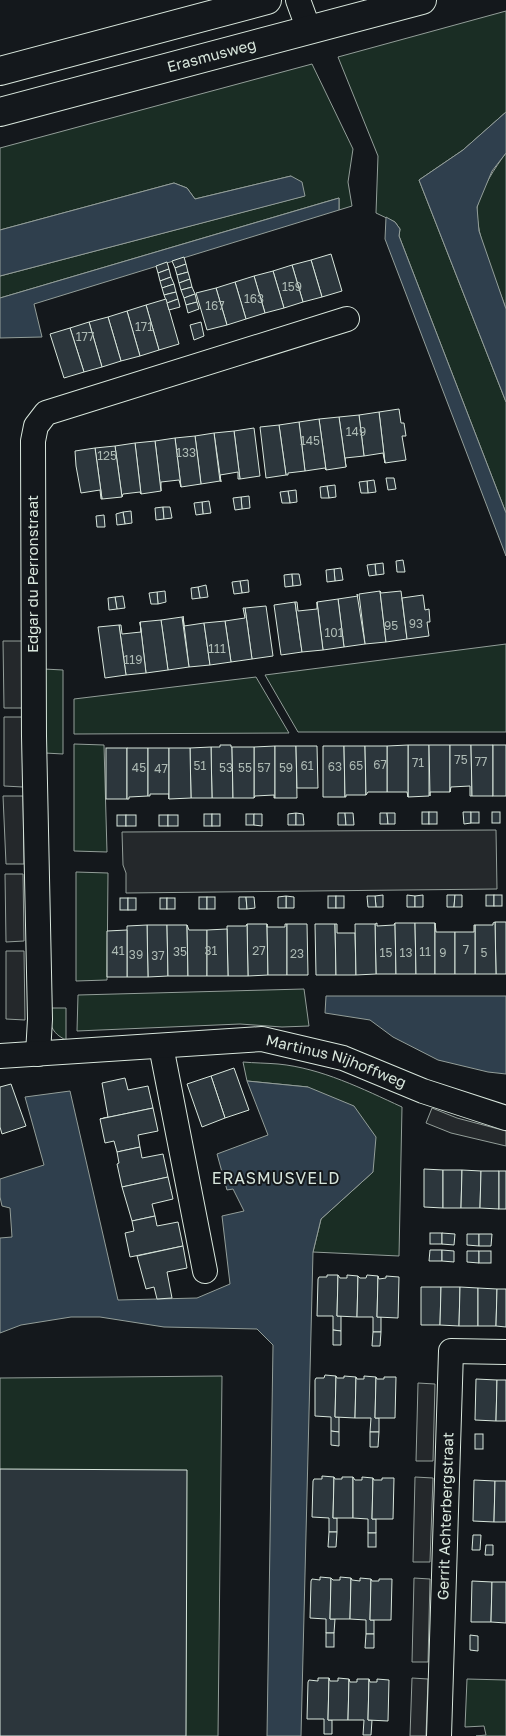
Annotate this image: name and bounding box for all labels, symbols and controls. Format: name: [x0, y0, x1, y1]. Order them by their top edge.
street label: Erasmusweg: [165, 34, 258, 75]
house number: 159: [282, 279, 302, 294]
house number: 163: [244, 291, 264, 306]
house number: 167: [205, 298, 225, 313]
house number: 171: [135, 319, 153, 334]
house number: 177: [76, 329, 94, 344]
house number: 149: [346, 424, 366, 439]
house number: 145: [300, 433, 320, 448]
house number: 133: [176, 445, 196, 460]
house number: 125: [97, 448, 117, 463]
street label: Edgar du Perronstraat: [23, 495, 41, 653]
house number: 93: [409, 616, 423, 631]
house number: 95: [384, 618, 398, 633]
house number: 101: [324, 625, 344, 640]
house number: 111: [208, 641, 226, 656]
house number: 119: [124, 652, 142, 667]
house number: 75: [454, 752, 468, 767]
house number: 77: [475, 754, 487, 769]
house number: 71: [412, 755, 424, 770]
house number: 67: [373, 757, 387, 772]
house number: 51: [194, 758, 207, 773]
house number: 61: [300, 758, 314, 773]
house number: 65: [349, 758, 363, 773]
house number: 63: [328, 759, 342, 774]
house number: 45: [132, 760, 146, 775]
house number: 53: [219, 760, 233, 775]
house number: 55: [238, 760, 252, 775]
house number: 57: [257, 760, 271, 775]
house number: 59: [279, 760, 293, 775]
house number: 47: [154, 761, 168, 776]
house number: 7: [463, 942, 469, 957]
house number: 41: [111, 943, 125, 958]
house number: 31: [205, 943, 218, 958]
house number: 27: [252, 943, 266, 958]
house number: 35: [173, 944, 187, 959]
house number: 11: [419, 944, 431, 959]
house number: 15: [380, 945, 392, 960]
house number: 13: [400, 945, 412, 960]
house number: 9: [439, 945, 447, 960]
house number: 5: [481, 945, 488, 960]
house number: 23: [290, 946, 304, 961]
house number: 39: [129, 947, 143, 962]
house number: 37: [151, 948, 165, 963]
street label: Martinus Nijhoffweg: [264, 1030, 409, 1091]
district label: ERASMUSVELD: [212, 1168, 340, 1188]
street label: Gerrit Achterbergstraat: [433, 1432, 456, 1600]

